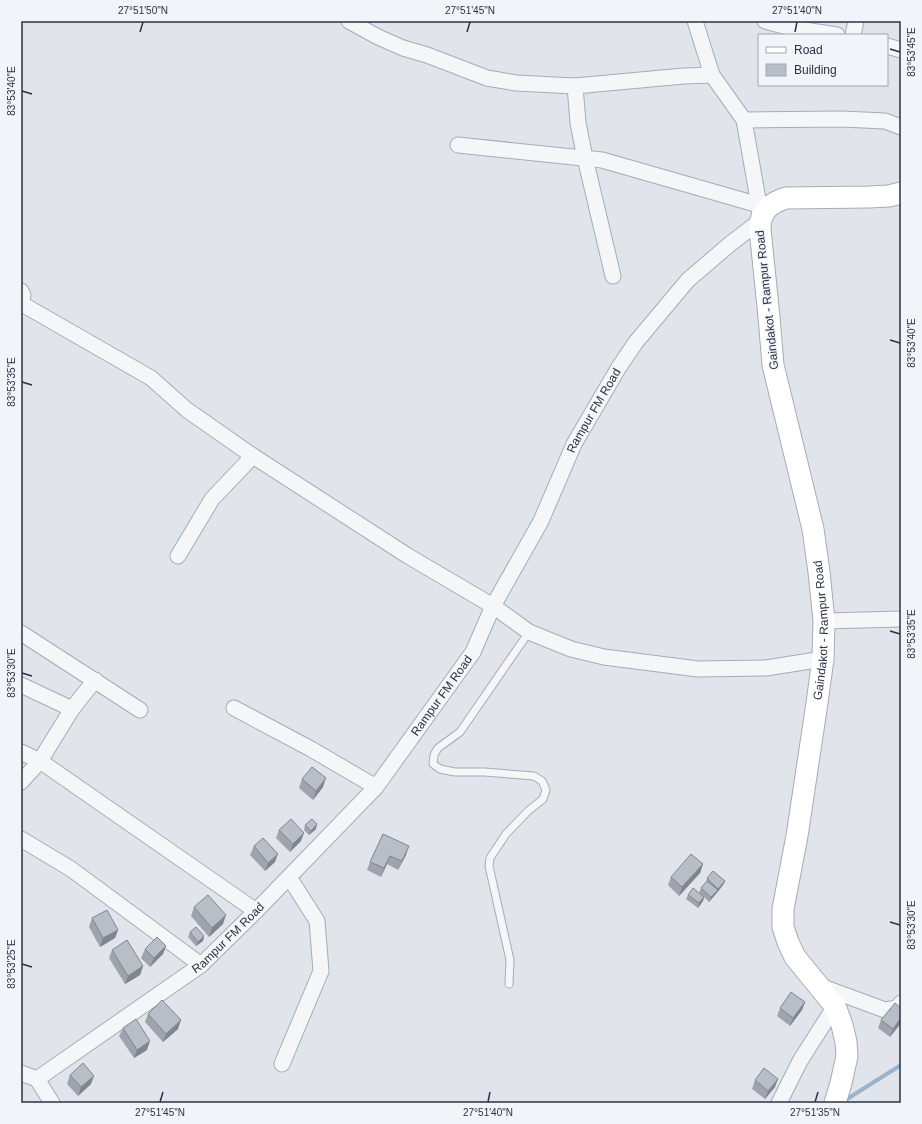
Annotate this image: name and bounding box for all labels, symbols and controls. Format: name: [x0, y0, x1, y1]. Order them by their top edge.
text: 27°51'50"N: [118, 5, 168, 16]
text: 27°51'45"N: [445, 5, 495, 16]
text: 27°51'40"N: [772, 5, 822, 16]
text: 83°53'45"E: [906, 27, 917, 77]
legend: [758, 34, 888, 86]
text: Road: [794, 43, 823, 57]
text: Building: [794, 63, 837, 77]
text: 83°53'40"E: [6, 66, 17, 116]
street label: Gaindakot - Rampur Road: [753, 230, 781, 370]
text: 83°53'40"E: [906, 318, 917, 368]
text: 83°53'35"E: [6, 357, 17, 407]
street label: Rampur FM Road: [564, 366, 624, 455]
street label: Gaindakot - Rampur Road: [810, 559, 831, 701]
text: 83°53'35"E: [906, 609, 917, 659]
text: 83°53'30"E: [6, 648, 17, 698]
street label: Rampur FM Road: [408, 653, 475, 738]
street label: Rampur FM Road: [189, 900, 267, 976]
text: 83°53'30"E: [906, 900, 917, 950]
text: 83°53'25"E: [6, 939, 17, 989]
text: 27°51'45"N: [135, 1107, 185, 1118]
text: 27°51'40"N: [463, 1107, 513, 1118]
text: 27°51'35"N: [790, 1107, 840, 1118]

